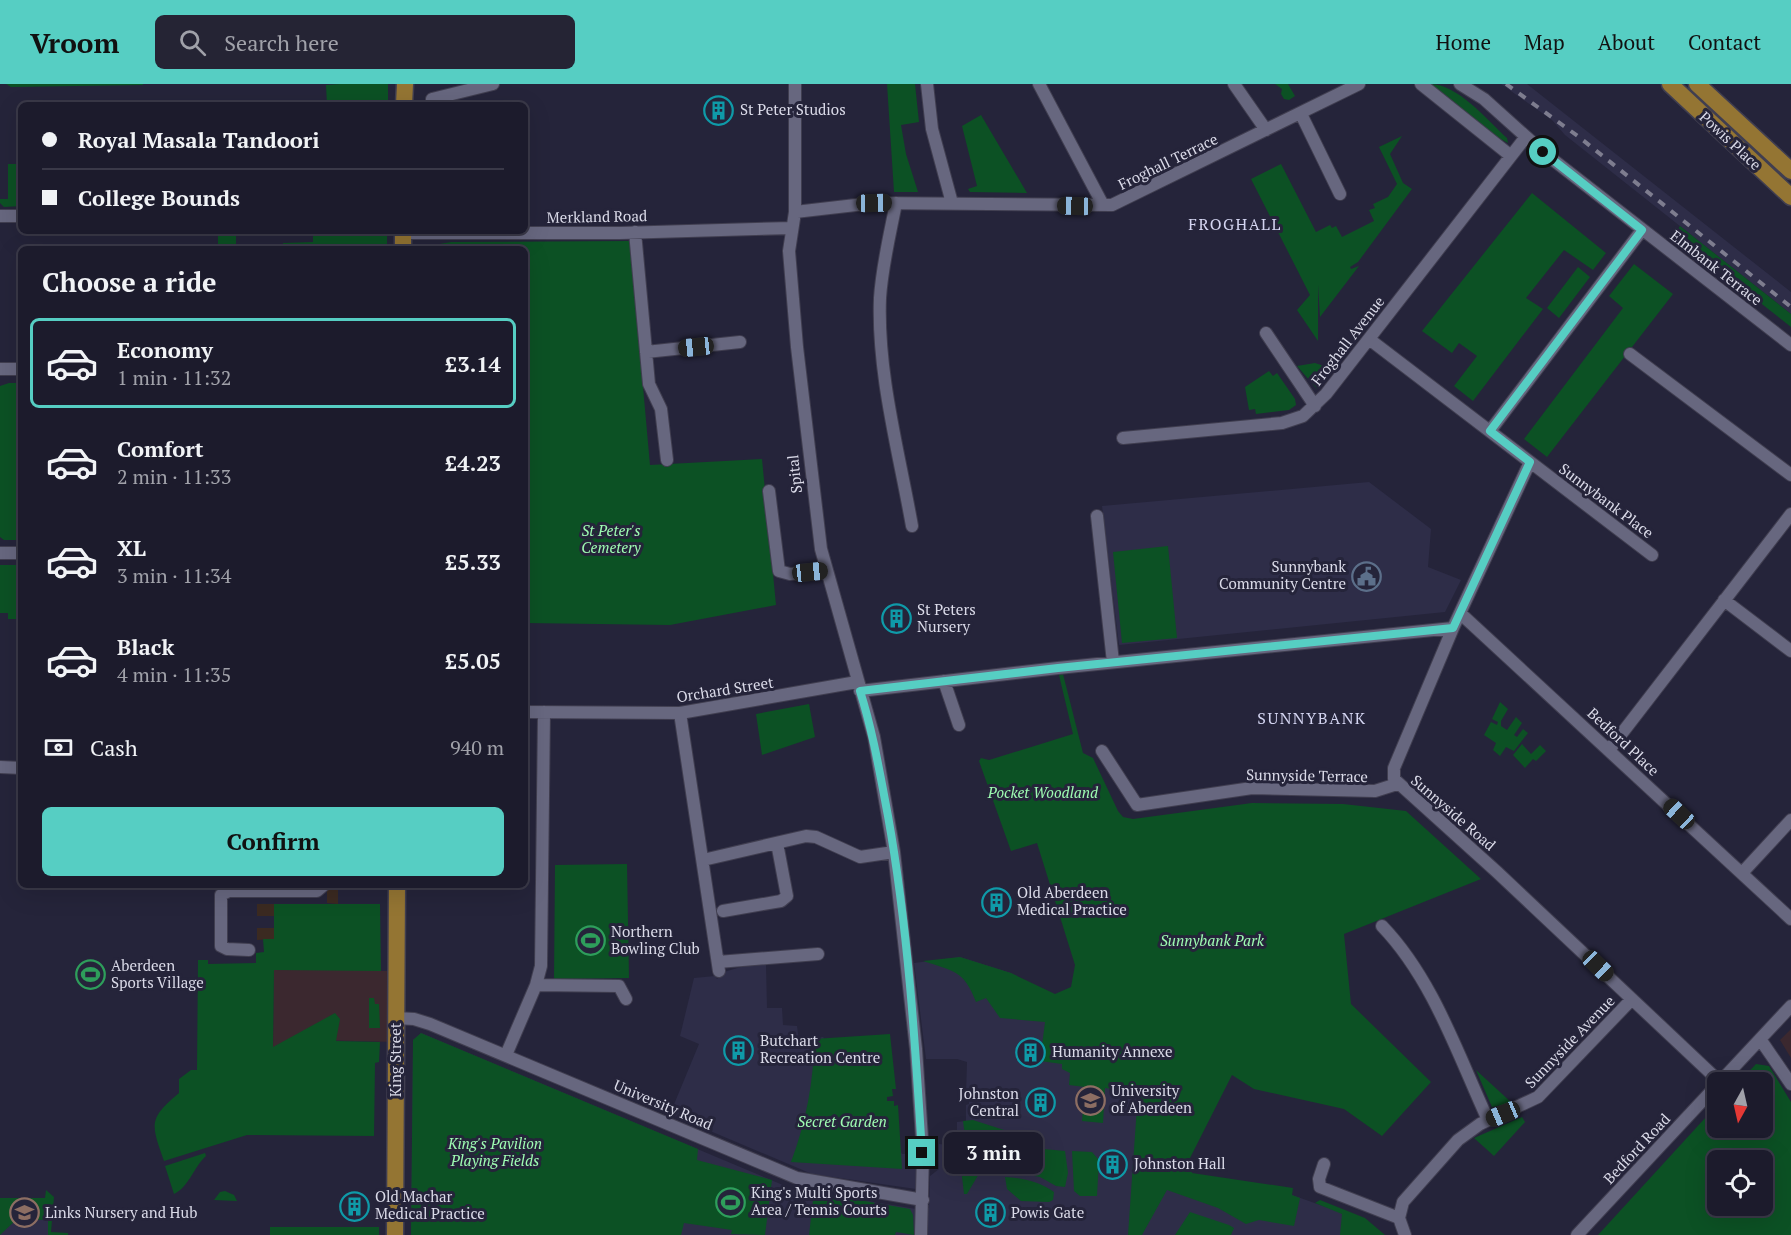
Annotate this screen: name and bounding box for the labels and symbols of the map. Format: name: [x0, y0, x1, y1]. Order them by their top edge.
building icon: St Peter Studios: [703, 94, 735, 126]
place label: St Peter Studios: [740, 99, 846, 119]
street label: Powis Place: [1696, 107, 1766, 174]
street label: Froghall Terrace: [1114, 128, 1221, 194]
route start: [1529, 138, 1556, 165]
car: [856, 194, 892, 212]
car: [1057, 197, 1093, 215]
street label: Merkland Road: [547, 205, 647, 227]
district label: FROGHALL: [1188, 213, 1282, 235]
street label: Elmbank Terrace: [1667, 225, 1767, 309]
street label: Froghall Avenue: [1306, 292, 1388, 389]
car: [677, 336, 715, 358]
street label: Spital: [782, 454, 806, 494]
street label: Sunnybank Place: [1555, 458, 1658, 542]
park label: St Peter's Cemetery: [581, 520, 642, 557]
place label: Sunnybank Community Centre: [1219, 556, 1346, 593]
public building icon: Sunnybank Community Centre: [1351, 560, 1383, 592]
car: [791, 561, 829, 583]
place label: St Peters Nursery: [917, 599, 976, 636]
building icon: St Peters Nursery: [880, 603, 912, 635]
street label: Orchard Street: [675, 671, 775, 707]
street label: Bedford Place: [1583, 703, 1664, 780]
district label: SUNNYBANK: [1257, 707, 1367, 729]
street label: Sunnyside Terrace: [1246, 764, 1368, 786]
street label: Sunnyside Road: [1407, 770, 1500, 855]
park label: Pocket Woodland: [987, 782, 1099, 802]
car: [1660, 795, 1698, 833]
place label: Old Aberdeen Medical Practice: [1017, 882, 1127, 919]
building icon: Old Aberdeen Medical Practice: [980, 886, 1012, 918]
place label: Northern Bowling Club: [611, 921, 700, 958]
sports icon: Northern Bowling Club: [574, 925, 606, 957]
park label: Sunnybank Park: [1160, 930, 1265, 950]
car: [1579, 947, 1617, 985]
place label: Aberdeen Sports Village: [111, 955, 204, 992]
sports icon: Aberdeen Sports Village: [74, 959, 106, 991]
street label: Sunnyside Avenue: [1520, 991, 1619, 1092]
street label: King Street: [385, 1022, 405, 1097]
place label: Butchart Recreation Centre: [760, 1030, 880, 1067]
building icon: Butchart Recreation Centre: [723, 1034, 755, 1066]
building icon: Humanity Annexe: [1015, 1036, 1047, 1068]
place label: Humanity Annexe: [1052, 1041, 1172, 1061]
north arrow: [1707, 1072, 1773, 1138]
street label: University Road: [611, 1074, 716, 1134]
place label: University of Aberdeen: [1111, 1080, 1192, 1117]
place label: Johnston Central: [959, 1083, 1019, 1120]
school or university icon: University of Aberdeen: [1074, 1084, 1106, 1116]
building icon: Johnston Central: [1024, 1087, 1056, 1119]
car: [1483, 1099, 1523, 1129]
street label: Bedford Road: [1598, 1109, 1674, 1188]
park label: Secret Garden: [797, 1111, 887, 1131]
callout: 3 min: [943, 1132, 1042, 1174]
park label: King's Pavilion Playing Fields: [447, 1133, 542, 1170]
route end: [908, 1139, 935, 1166]
building icon: Johnston Hall: [1097, 1148, 1129, 1180]
place label: Johnston Hall: [1134, 1153, 1226, 1173]
place label: King's Multi Sports Area / Tennis Courts: [751, 1182, 887, 1219]
place label: Old Machar Medical Practice: [375, 1186, 485, 1223]
sports icon: King's Multi Sports Area / Tennis Courts: [714, 1186, 746, 1218]
building icon: Old Machar Medical Practice: [338, 1190, 370, 1222]
school or university icon: Links Nursery and Hub: [8, 1197, 40, 1229]
building icon: Powis Gate: [974, 1197, 1006, 1229]
place label: Links Nursery and Hub: [45, 1202, 197, 1222]
place label: Powis Gate: [1011, 1202, 1084, 1222]

